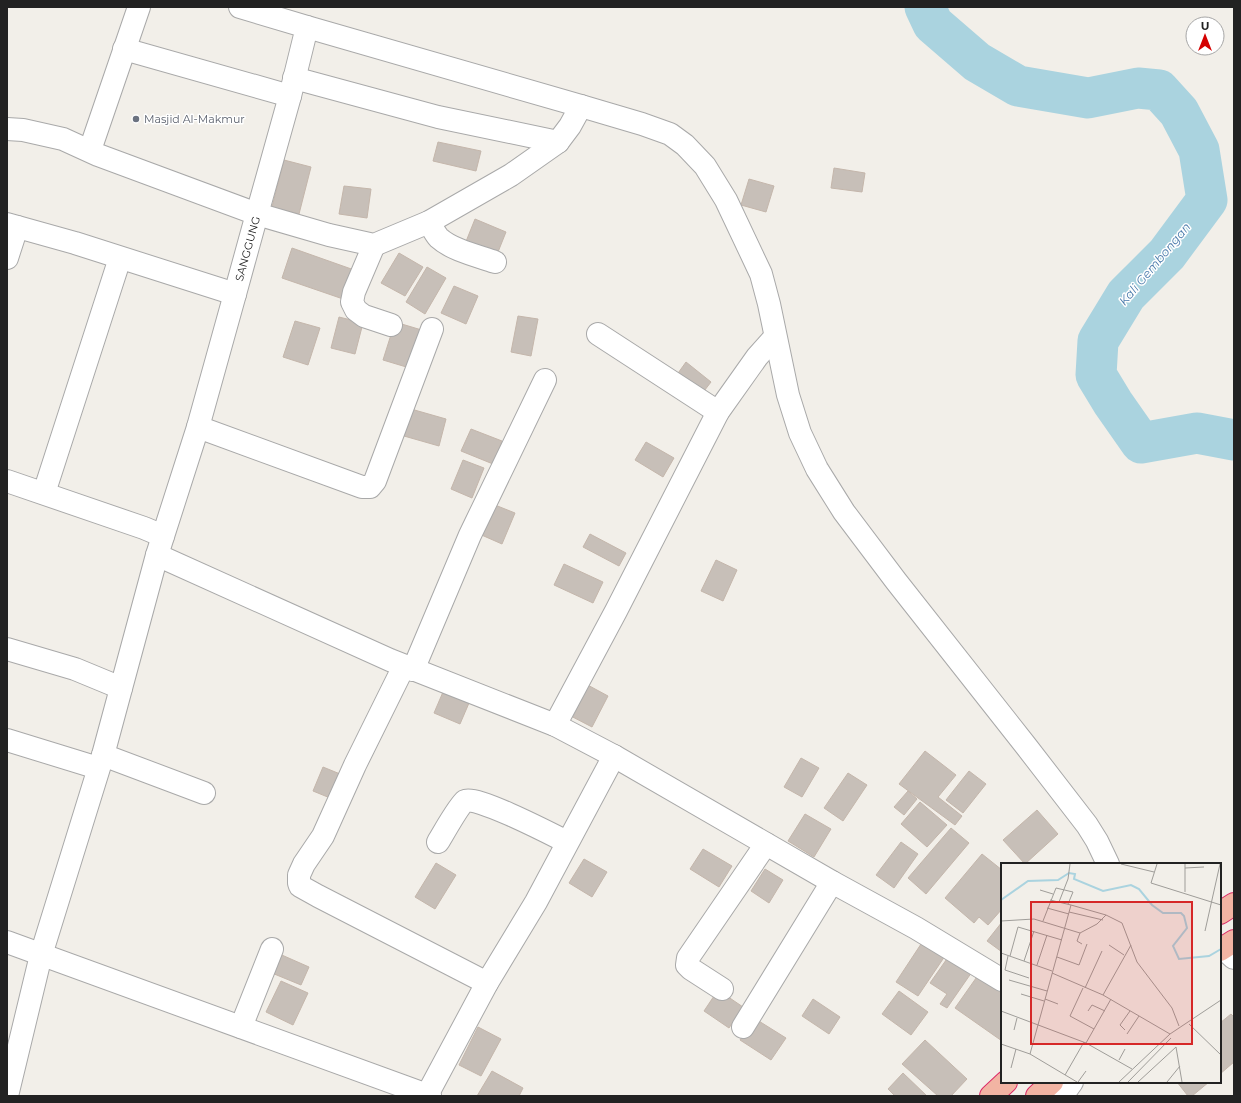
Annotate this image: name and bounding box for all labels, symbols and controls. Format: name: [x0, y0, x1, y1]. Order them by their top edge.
north arrow: [1185, 16, 1225, 56]
text: U: [1201, 19, 1209, 33]
place label: Masjid Al-Makmur: [144, 112, 245, 126]
marker: Masjid Al-Makmur: [131, 114, 141, 124]
street label: SANGGUNG: [232, 215, 263, 283]
water label: Kali Gembongan: [1116, 219, 1194, 308]
inset map: [1001, 863, 1221, 1083]

